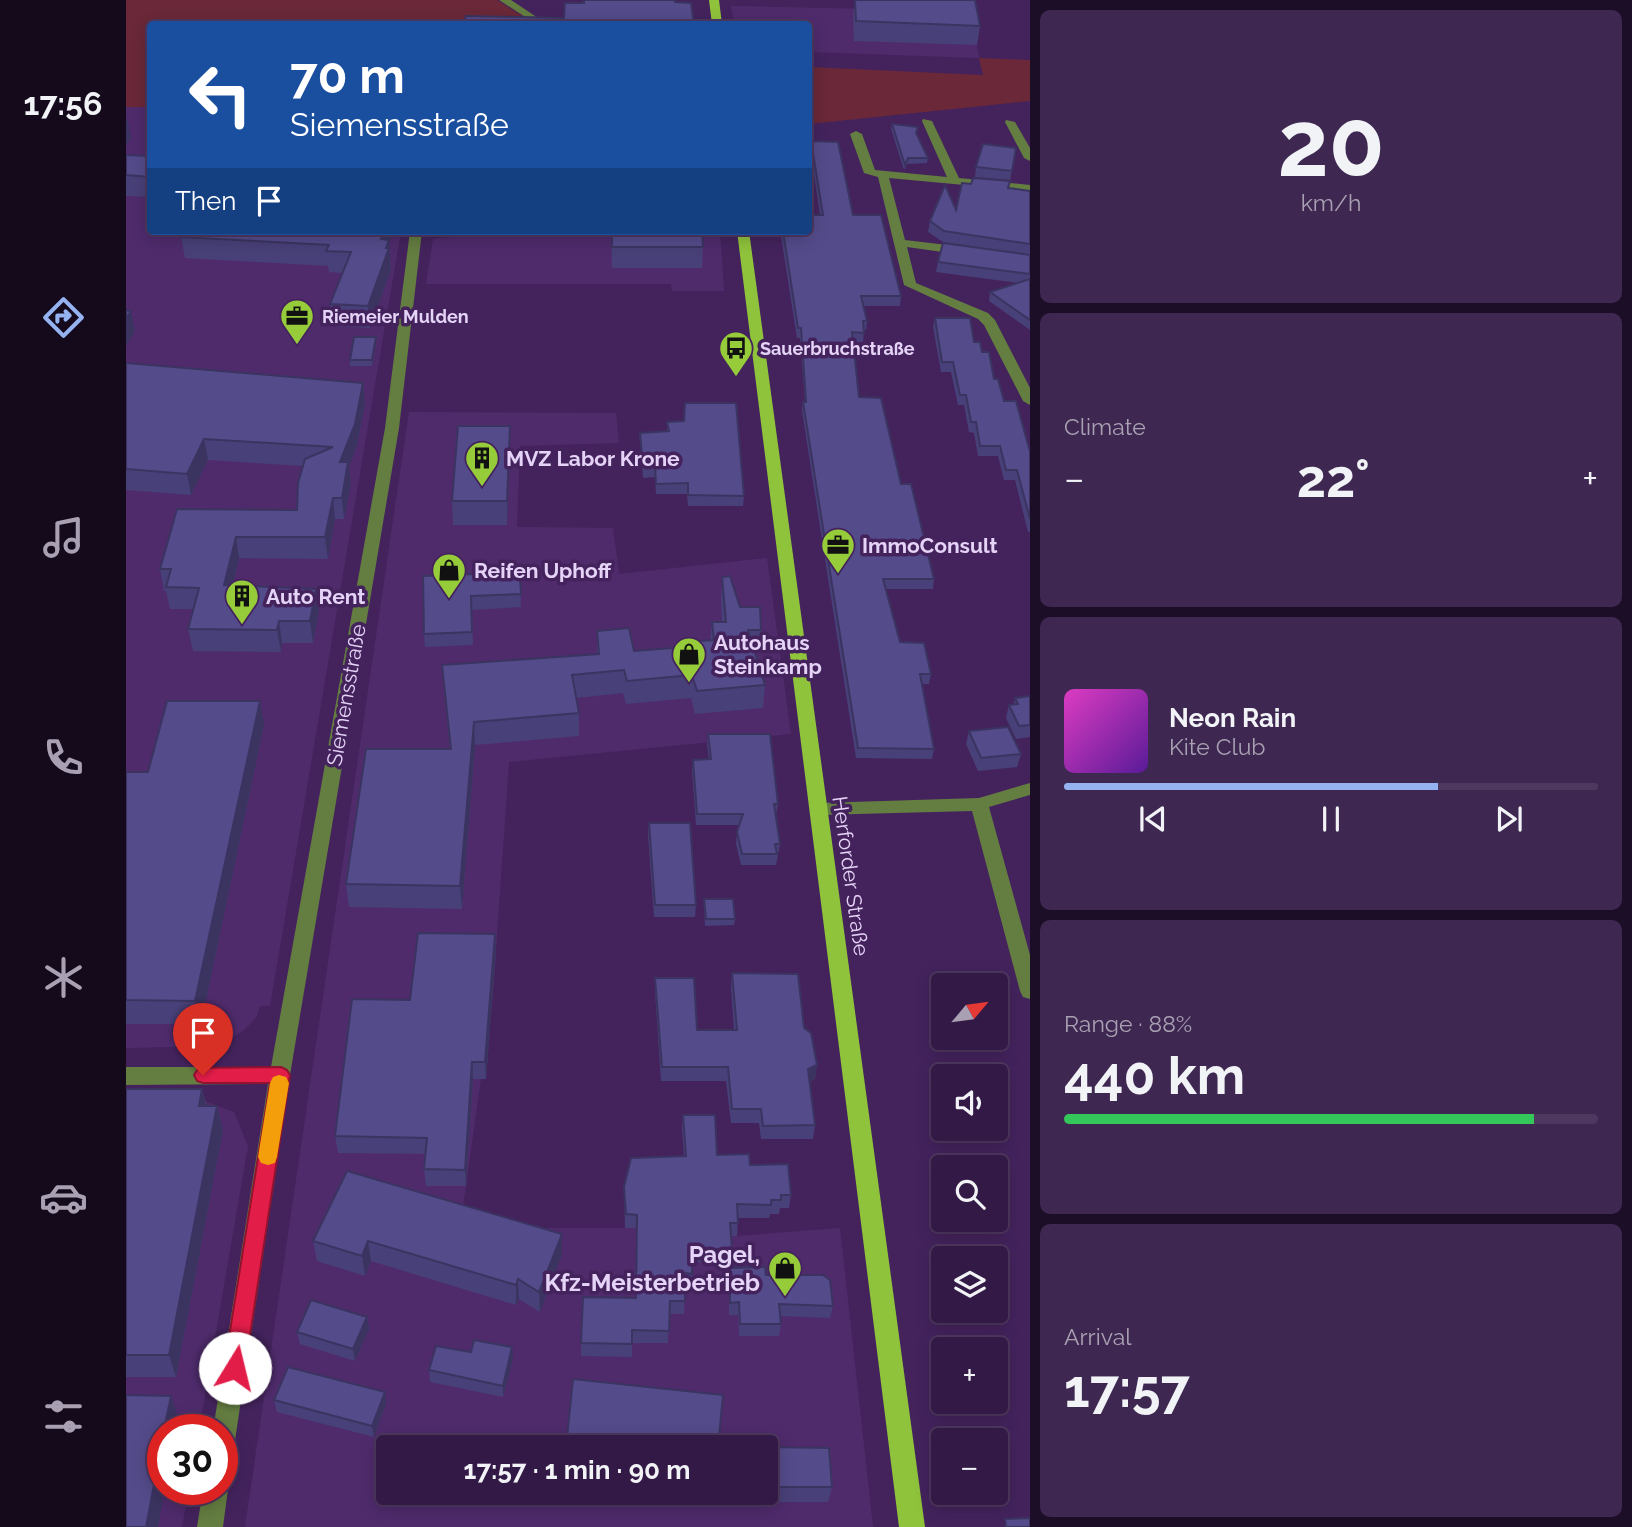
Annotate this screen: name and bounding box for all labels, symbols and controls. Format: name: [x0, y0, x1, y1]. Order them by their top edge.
text: 70 m: [290, 47, 405, 104]
icon: left: [175, 49, 266, 140]
text: 17:56: [24, 85, 102, 122]
text: 20: [1277, 90, 1385, 197]
text: Siemensstraße: [290, 106, 509, 143]
icon: arrive: [250, 182, 288, 220]
text: Then: [175, 186, 236, 216]
text: km/h: [1301, 189, 1361, 216]
icon: directions: [39, 293, 88, 342]
office icon: Riemeier Mulden: [278, 297, 316, 346]
place label: Riemeier Mulden: [322, 306, 469, 327]
bus stop icon: Sauerbruchstraße: [717, 329, 755, 378]
place label: Sauerbruchstraße: [760, 338, 915, 359]
text: Climate: [1064, 413, 1146, 440]
building icon: MVZ Labor Krone: [463, 439, 501, 488]
place label: MVZ Labor Krone: [506, 446, 680, 471]
text: 22°: [1297, 448, 1370, 509]
text: −: [1064, 456, 1084, 501]
text: +: [1582, 456, 1598, 501]
icon: music: [39, 513, 88, 562]
office icon: ImmoConsult: [819, 526, 857, 575]
place label: ImmoConsult: [862, 533, 998, 558]
shop icon: Reifen Uphoff: [430, 551, 468, 600]
place label: Reifen Uphoff: [474, 558, 612, 583]
building icon: Auto Rent: [223, 577, 261, 626]
place label: Auto Rent: [266, 584, 365, 609]
street label: Siemensstraße: [321, 622, 371, 768]
place label: Autohaus Steinkamp: [714, 630, 822, 679]
shop icon: Autohaus Steinkamp: [670, 635, 708, 684]
text: Neon Rain: [1169, 703, 1296, 733]
icon: phone: [39, 733, 88, 782]
text: Kite Club: [1169, 733, 1266, 760]
street label: Herforder Straße: [827, 795, 875, 957]
icon: previous: [1134, 800, 1172, 838]
icon: pause: [1312, 800, 1350, 838]
icon: next: [1490, 800, 1528, 838]
icon: climate: [39, 953, 88, 1002]
north arrow: [931, 973, 1008, 1050]
map controls: [931, 973, 1008, 1505]
pin: [173, 1003, 233, 1075]
text: Range · 88%: [1064, 1010, 1192, 1037]
icon: arrive: [184, 1014, 222, 1052]
text: 440 km: [1064, 1045, 1245, 1106]
button: sound: [931, 1064, 1008, 1141]
button: search: [931, 1155, 1008, 1232]
icon: car: [39, 1173, 88, 1222]
place label: Pagel, Kfz-Meisterbetrieb: [545, 1240, 760, 1297]
button: layers: [931, 1246, 1008, 1323]
shop icon: Pagel, Kfz-Meisterbetrieb: [766, 1249, 804, 1298]
text: Arrival: [1064, 1323, 1131, 1350]
position arrow: [198, 1331, 272, 1405]
button: +: [931, 1337, 1008, 1414]
text: 17:57: [1064, 1358, 1190, 1419]
icon: filters: [39, 1392, 88, 1441]
speed limit sign: 30: [147, 1414, 238, 1505]
button: −: [931, 1428, 1008, 1505]
text: 17:57 · 1 min · 90 m: [464, 1455, 690, 1485]

